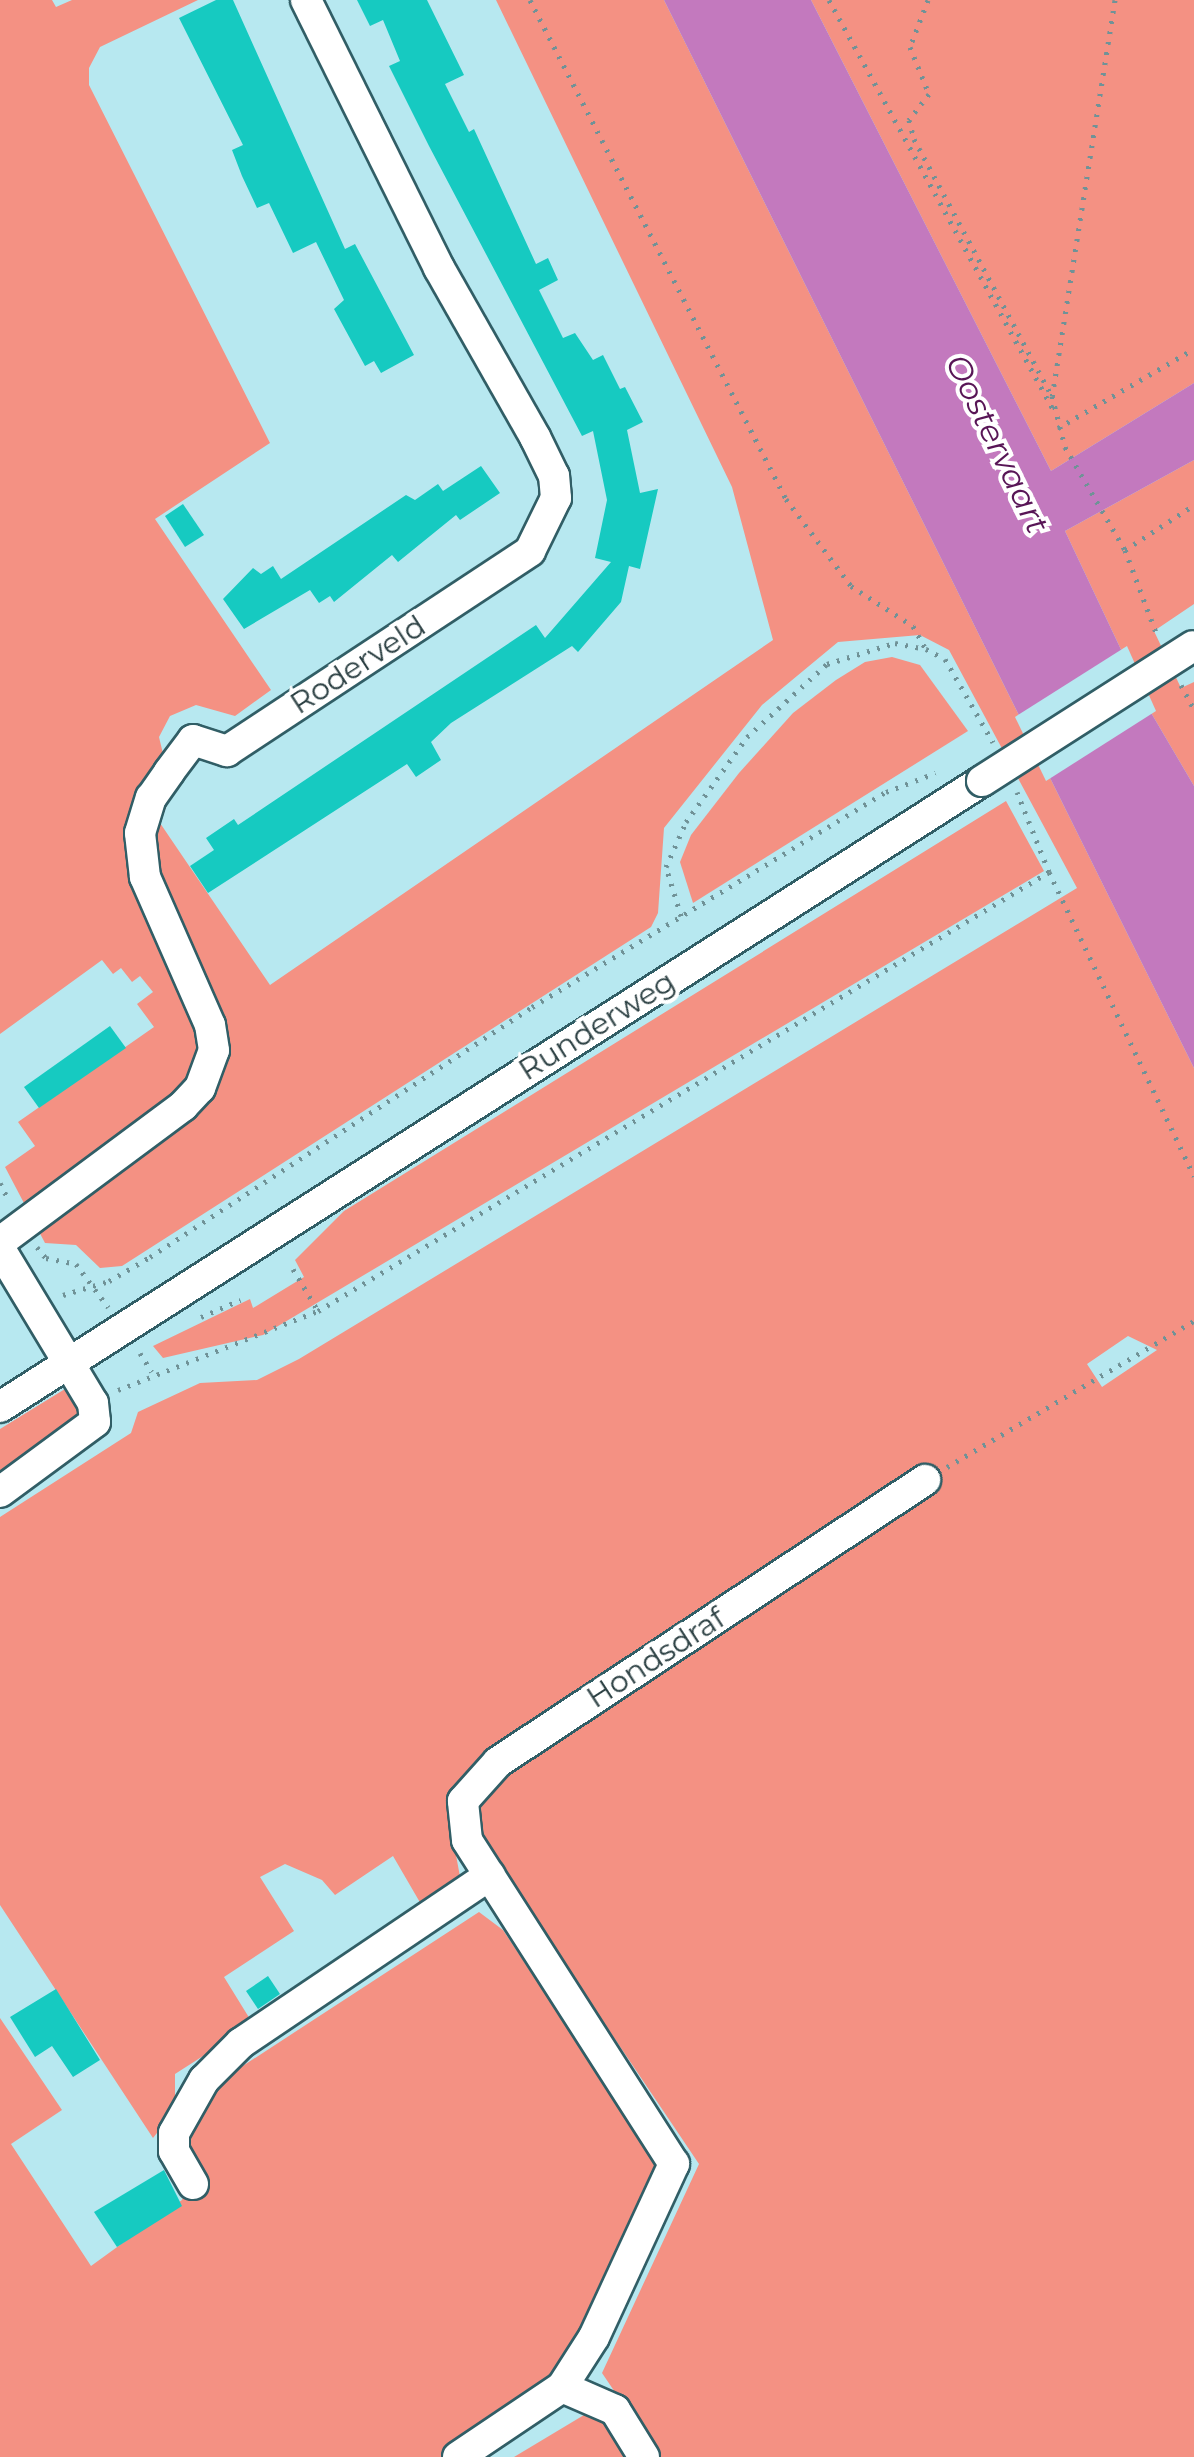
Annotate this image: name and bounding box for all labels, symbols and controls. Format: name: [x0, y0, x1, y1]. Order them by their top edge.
water label: Oostervaart: [937, 348, 1057, 540]
street label: Roderveld: [284, 608, 432, 722]
street label: Runderweg: [512, 964, 682, 1088]
street label: Hondsdraf: [580, 1600, 732, 1716]

